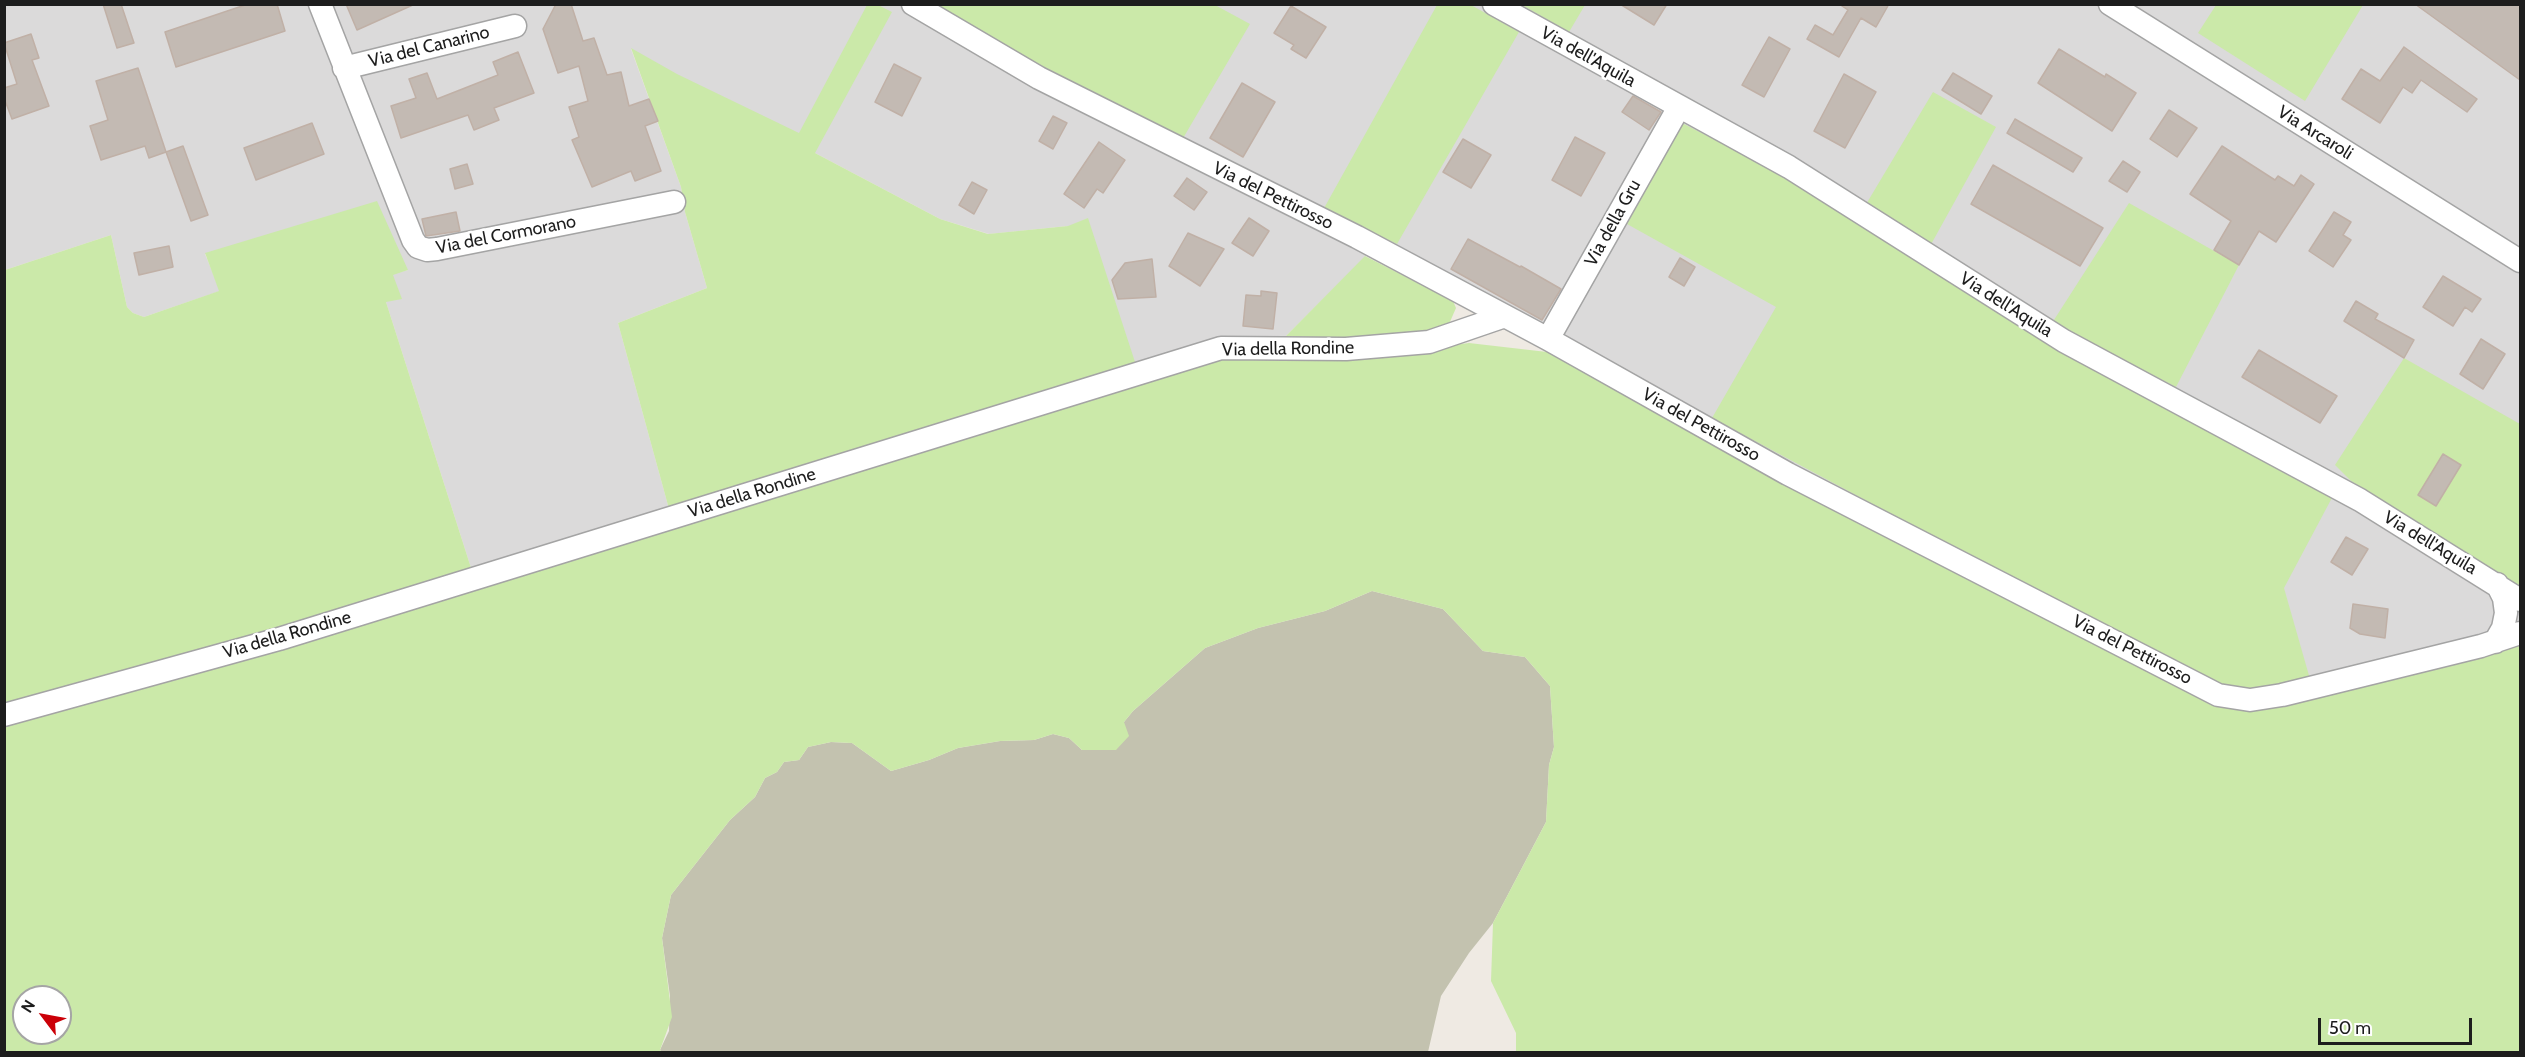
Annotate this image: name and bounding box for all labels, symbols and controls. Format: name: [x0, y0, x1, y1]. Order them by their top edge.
street label: Via del Canarino: [366, 22, 492, 72]
street label: Via dell'Aquila: [1537, 22, 1639, 92]
street label: Via Arcaroli: [2273, 101, 2357, 165]
street label: Via del Pettirosso: [1209, 158, 1337, 234]
street label: Via della Gru: [1580, 176, 1646, 270]
street label: Via del Cormorano: [434, 211, 578, 259]
street label: Via dell'Aquila: [1956, 268, 2056, 342]
street label: Via della Rondine: [1222, 337, 1354, 361]
street label: Via del Pettirosso: [1638, 384, 1764, 466]
street label: Via della Rondine: [686, 463, 818, 523]
street label: Via dell'Aquila: [2379, 507, 2481, 579]
street label: Via della Rondine: [220, 606, 354, 664]
street label: Via del Pettirosso: [2069, 611, 2195, 689]
north arrow: [12, 985, 72, 1045]
text: N: [17, 996, 39, 1016]
scale bar: [2321, 1006, 2476, 1044]
text: 50 m: [2329, 1017, 2371, 1039]

